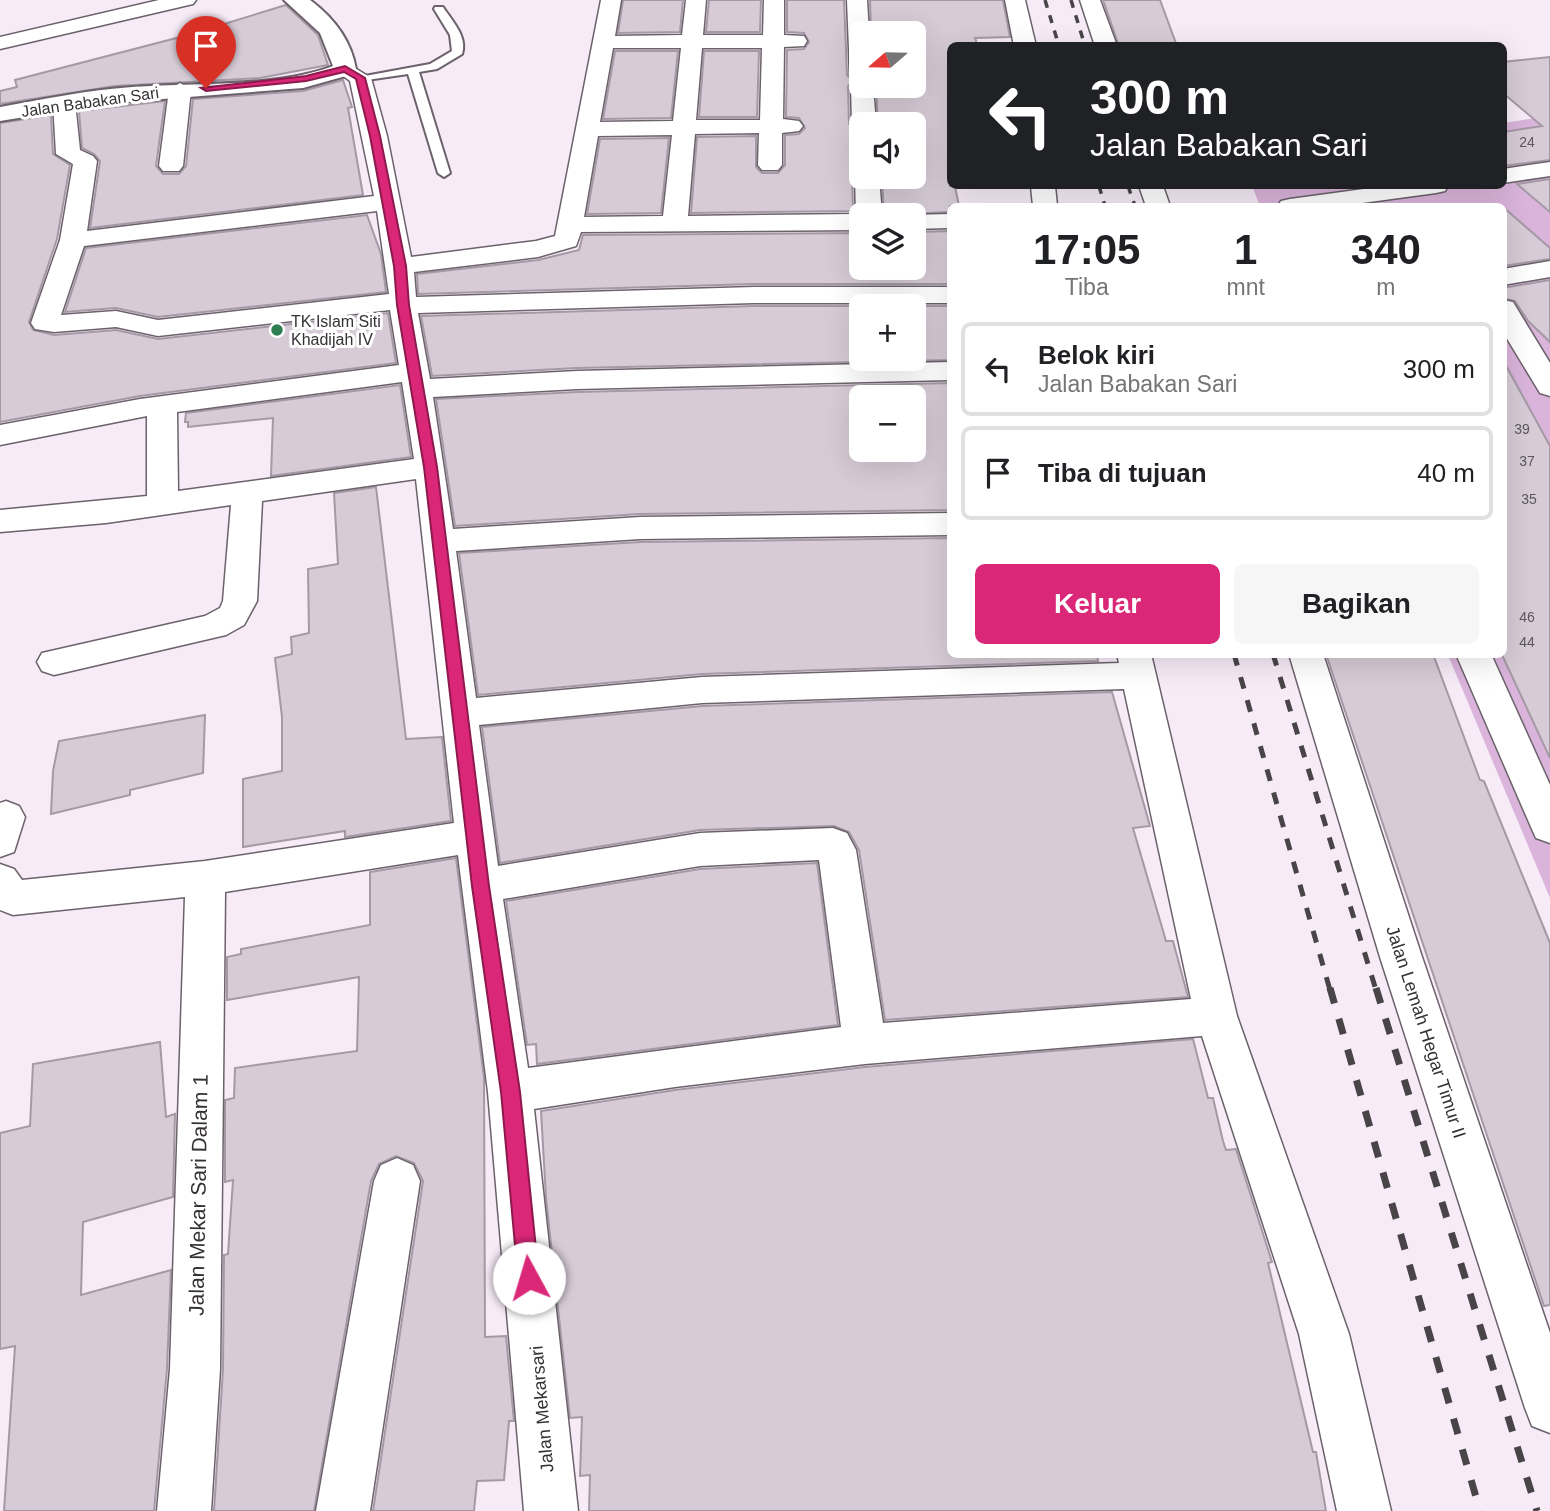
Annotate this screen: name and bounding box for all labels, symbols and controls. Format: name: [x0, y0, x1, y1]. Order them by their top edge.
pin: [176, 16, 236, 88]
north arrow: [849, 21, 926, 98]
map controls: [849, 21, 926, 462]
icon: arrive: [187, 27, 225, 65]
icon: left: [975, 70, 1066, 161]
text: 300 m: [1090, 70, 1229, 124]
street label: Jalan Babakan Sari: [20, 84, 160, 120]
button: sound: [849, 112, 926, 189]
text: Jalan Babakan Sari: [1090, 127, 1368, 163]
house number: 24: [1519, 134, 1535, 150]
button: layers: [849, 203, 926, 280]
text: 17:05: [1033, 226, 1140, 273]
text: 1: [1234, 226, 1257, 273]
text: 340: [1351, 226, 1421, 273]
text: Tiba: [1065, 274, 1109, 300]
text: mnt: [1226, 274, 1265, 300]
text: m: [1376, 274, 1395, 300]
button: +: [849, 294, 926, 371]
place label: TK Islam Siti Khadijah IV: [291, 313, 381, 348]
marker: TK Islam Siti Khadijah IV: [269, 322, 285, 338]
text: Belok kiri: [1038, 340, 1155, 370]
icon: left: [979, 350, 1017, 388]
text: 300 m: [1403, 354, 1475, 384]
text: Jalan Babakan Sari: [1038, 371, 1237, 397]
button: −: [849, 385, 926, 462]
house number: 39: [1514, 421, 1530, 437]
house number: 37: [1519, 453, 1535, 469]
icon: arrive: [979, 454, 1017, 492]
text: Tiba di tujuan: [1038, 458, 1207, 488]
text: 40 m: [1417, 458, 1475, 488]
house number: 35: [1521, 491, 1537, 507]
button: Keluar: [975, 564, 1220, 644]
button: Bagikan: [1234, 564, 1479, 644]
house number: 46: [1519, 609, 1535, 625]
house number: 44: [1519, 634, 1535, 650]
street label: Jalan Lemah Hegar Timur II: [1382, 923, 1470, 1141]
street label: Jalan Mekar Sari Dalam 1: [184, 1074, 212, 1316]
position arrow: [492, 1241, 566, 1315]
street label: Jalan Mekarsari: [527, 1345, 557, 1473]

